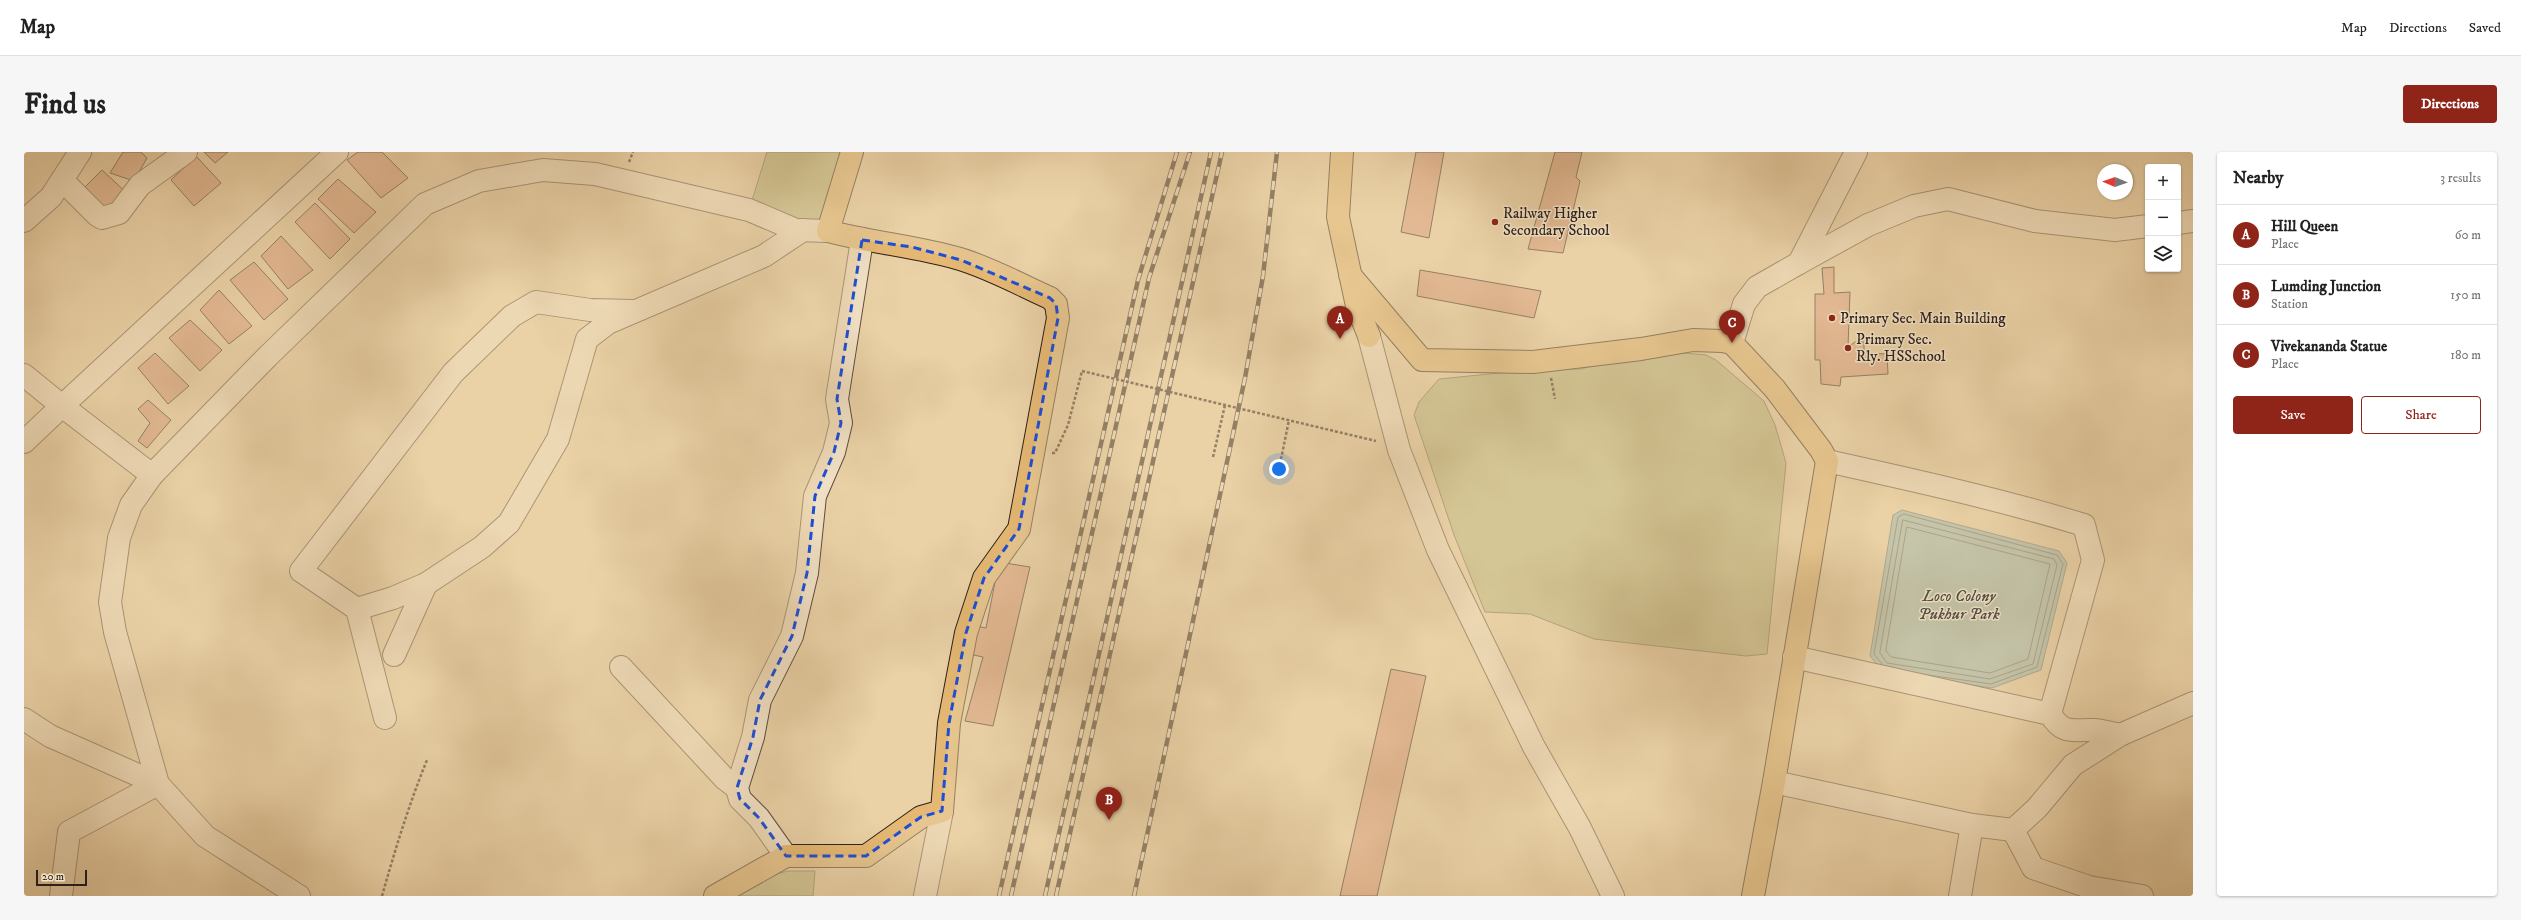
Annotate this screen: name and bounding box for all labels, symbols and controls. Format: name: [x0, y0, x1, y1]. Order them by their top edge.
text: Map: [20, 16, 55, 39]
text: Map: [2341, 19, 2367, 37]
text: Directions: [2389, 19, 2447, 37]
text: Saved: [2469, 19, 2501, 37]
button: Directions: [2403, 85, 2497, 123]
text: Find us: [24, 87, 106, 122]
north arrow: [2097, 164, 2133, 200]
map controls: [2145, 164, 2181, 272]
button: +: [2145, 164, 2181, 200]
text: Nearby: [2233, 167, 2283, 189]
text: 3 results: [2440, 170, 2481, 186]
button: −: [2145, 200, 2181, 236]
place label: Railway Higher Secondary School: [1503, 204, 1610, 240]
marker: Railway Higher Secondary School: [1490, 217, 1500, 227]
text: Hill Queen: [2271, 217, 2338, 236]
text: A: [2242, 227, 2250, 243]
text: 60 m: [2455, 227, 2481, 243]
button: layers: [2145, 236, 2181, 272]
text: Place: [2271, 236, 2299, 252]
text: Lumding Junction: [2271, 277, 2381, 296]
text: B: [2242, 287, 2250, 303]
text: 150 m: [2450, 287, 2481, 303]
text: Station: [2271, 296, 2308, 312]
pin: A: [1327, 306, 1353, 339]
place label: Primary Sec. Main Building: [1840, 309, 2006, 328]
pin: C: [1719, 310, 1745, 343]
marker: Primary Sec. Main Building: [1827, 313, 1837, 323]
place label: Primary Sec. Rly. HSSchool: [1856, 330, 1946, 366]
text: Vivekananda Statue: [2271, 337, 2387, 356]
marker: Primary Sec. Rly. HSSchool: [1843, 343, 1853, 353]
text: C: [2242, 347, 2250, 363]
text: 180 m: [2450, 347, 2481, 363]
text: Place: [2271, 356, 2299, 372]
button: Save: [2233, 396, 2353, 434]
button: Share: [2361, 396, 2481, 434]
your location: [1269, 459, 1289, 479]
water label: Loco Colony Pukhur Park: [1918, 586, 2000, 624]
pin: B: [1096, 787, 1122, 820]
scale bar: [36, 868, 87, 887]
text: 20 m: [42, 870, 64, 884]

